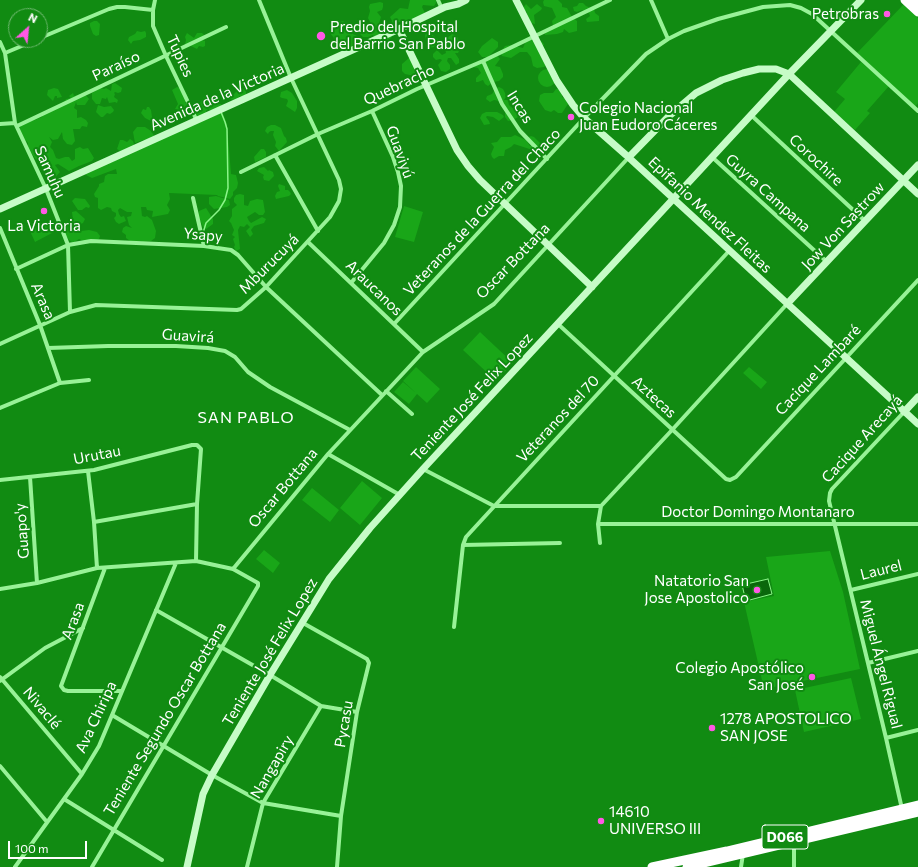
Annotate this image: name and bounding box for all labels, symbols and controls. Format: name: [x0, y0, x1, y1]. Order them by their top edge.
place label: Petrobras: [812, 5, 879, 23]
north arrow: [8, 8, 48, 48]
marker: Petrobras: [882, 9, 892, 19]
text: N: [27, 10, 40, 25]
place label: Predio del Hospital del Barrio San Pablo: [330, 18, 465, 53]
marker: Predio del Hospital del Barrio San Pablo: [315, 30, 327, 42]
street label: Tupies: [163, 32, 197, 80]
street label: Paraíso: [89, 47, 143, 85]
street label: Avenida de la Victoria: [147, 59, 287, 135]
street label: Quebracho: [361, 61, 437, 109]
street label: Incas: [503, 87, 537, 127]
place label: Colegio Nacional Juan Eudoro Cáceres: [579, 99, 717, 134]
marker: Colegio Nacional Juan Eudoro Cáceres: [566, 112, 576, 122]
street label: Guaviyú: [382, 123, 418, 181]
street label: Veteranos de la Guerra del Chaco: [400, 125, 564, 299]
street label: Corochire: [785, 130, 847, 190]
street label: Samuhu: [31, 143, 69, 201]
street label: Guyra Campana: [722, 150, 814, 236]
street label: Epifanio Mendez Fleitas: [645, 153, 775, 277]
street label: Jow Von Sastrow: [798, 178, 888, 274]
marker: La Victoria: [39, 206, 49, 216]
place label: La Victoria: [7, 217, 81, 235]
street label: Oscar Bottana: [472, 219, 554, 303]
street label: Ysapy: [183, 224, 223, 246]
street label: Mburucuyá: [235, 230, 303, 298]
street label: Araucanos: [342, 257, 406, 319]
street label: Arasa: [27, 280, 59, 322]
street label: Cacique Lambaré: [771, 321, 865, 419]
street label: Guavirá: [161, 325, 215, 347]
street label: Teniente José Felix Lopez: [408, 329, 536, 465]
street label: Veteranos del 70: [513, 372, 603, 466]
street label: Aztecas: [628, 372, 680, 422]
street label: Cacique Arecayá: [818, 391, 906, 487]
district label: SAN PABLO: [197, 408, 295, 428]
street label: Urutau: [72, 442, 122, 468]
street label: Oscar Bottana: [245, 445, 321, 531]
street label: Guapo'y: [11, 503, 33, 559]
street label: Doctor Domingo Montanaro: [661, 503, 855, 521]
street label: Laurel: [858, 556, 904, 584]
place label: Natatorio San Jose Apostolico: [644, 572, 749, 607]
street label: Teniente José Felix Lopez: [219, 575, 321, 729]
marker: Natatorio San Jose Apostolico: [752, 585, 762, 595]
street label: Miguel Ángel Rigual: [856, 597, 906, 731]
street label: Arasa: [58, 600, 88, 642]
street label: Teniente Segundo Oscar Bottana: [100, 619, 230, 819]
place label: Colegio Apostólico San José: [675, 659, 804, 694]
marker: Colegio Apostólico San José: [807, 672, 817, 682]
street label: Ava Chiripa: [72, 678, 120, 756]
street label: Nivaclé: [19, 683, 65, 733]
street label: Pycasu: [331, 699, 357, 749]
place label: 1278 APOSTOLICO SAN JOSE: [720, 710, 852, 745]
marker: 1278 APOSTOLICO SAN JOSE: [707, 723, 717, 733]
street label: Nangapiry: [247, 732, 297, 802]
place label: 14610 UNIVERSO III: [609, 803, 701, 838]
marker: 14610 UNIVERSO III: [596, 816, 606, 826]
road number: D066: [762, 825, 808, 849]
scale bar: [10, 833, 89, 859]
text: 100 m: [15, 841, 49, 855]

